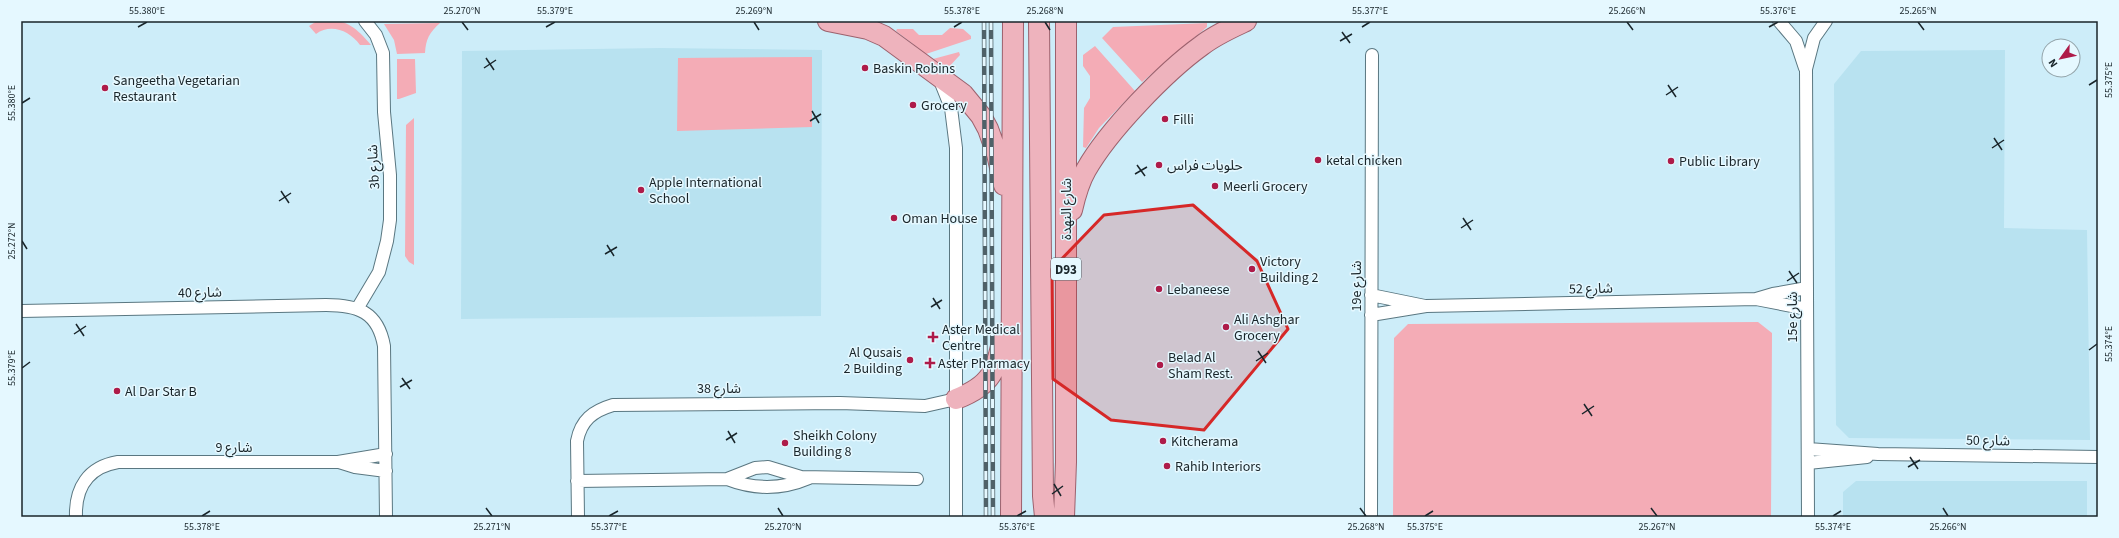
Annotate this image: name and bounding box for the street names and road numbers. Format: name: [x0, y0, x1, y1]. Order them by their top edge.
street label: 3b شارع: [363, 144, 385, 190]
street label: شارع النهدة: [1057, 178, 1077, 240]
road number: D93: [1051, 258, 1081, 280]
street label: 19e شارع: [1347, 261, 1367, 311]
street label: شارع 52: [1569, 279, 1613, 299]
street label: شارع 40: [178, 283, 222, 303]
street label: 15e شارع: [1783, 292, 1803, 342]
street label: شارع 38: [697, 379, 741, 399]
street label: شارع 50: [1966, 431, 2010, 451]
street label: شارع 9: [215, 438, 253, 458]

